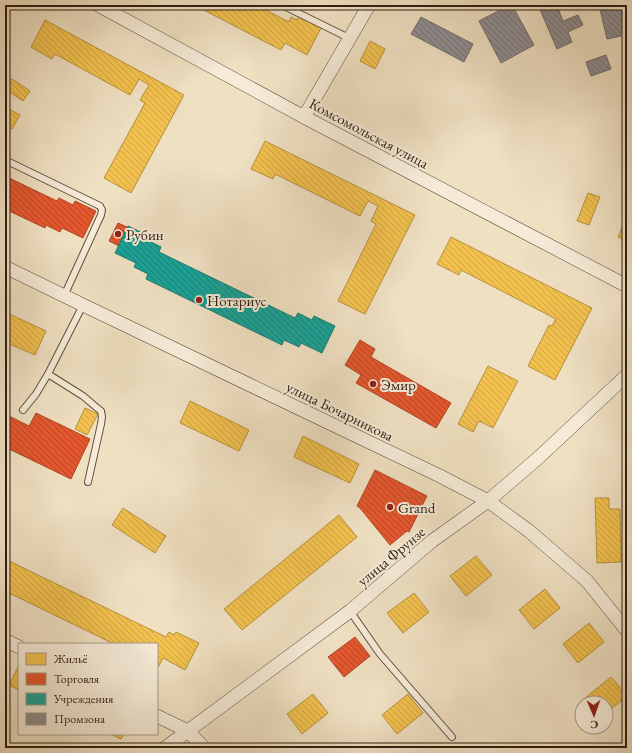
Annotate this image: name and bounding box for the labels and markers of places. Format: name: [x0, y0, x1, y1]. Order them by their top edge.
place label: Рубин: [126, 225, 164, 244]
marker: Рубин: [113, 229, 123, 239]
place label: Нотариус: [207, 291, 267, 310]
marker: Нотариус: [194, 295, 204, 305]
place label: Эмир: [381, 375, 416, 394]
marker: Эмир: [368, 379, 378, 389]
place label: Grand: [398, 498, 436, 517]
marker: Grand: [385, 502, 395, 512]

